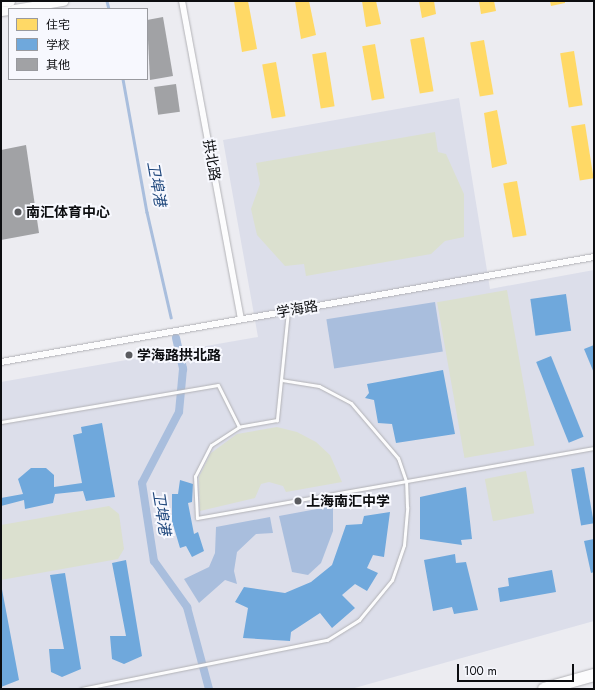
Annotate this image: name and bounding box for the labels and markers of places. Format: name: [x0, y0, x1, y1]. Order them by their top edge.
place label: 南汇体育中心: [26, 204, 110, 220]
marker: 南汇体育中心: [13, 207, 23, 217]
place label: 学海路拱北路: [137, 347, 221, 363]
marker: 学海路拱北路: [124, 350, 134, 360]
place label: 上海南汇中学: [306, 493, 390, 509]
marker: 上海南汇中学: [293, 496, 303, 506]

